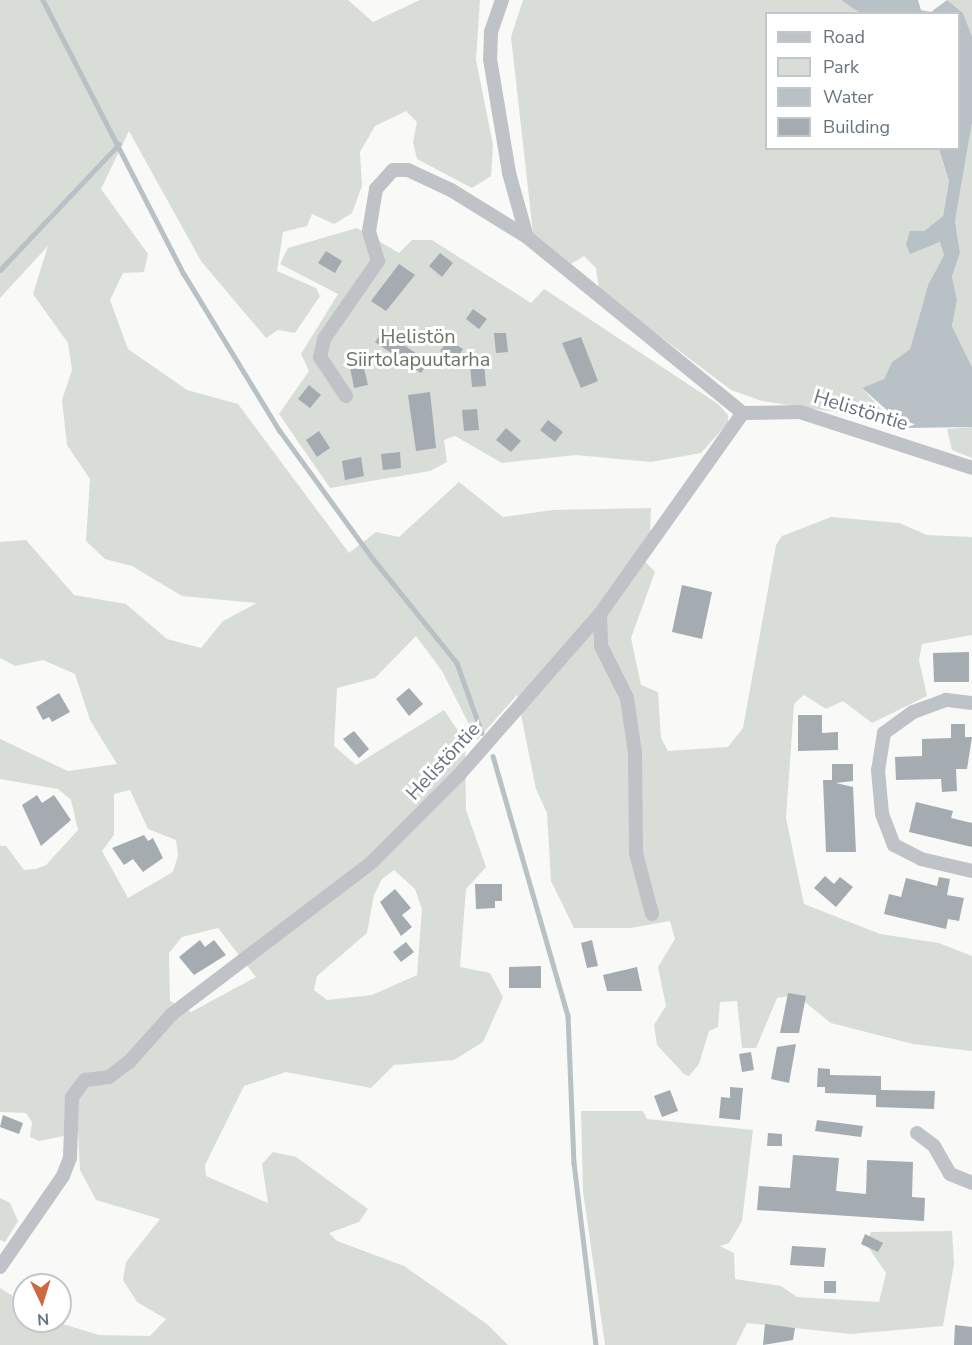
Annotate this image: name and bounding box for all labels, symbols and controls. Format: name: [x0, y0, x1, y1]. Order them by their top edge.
legend: [765, 12, 960, 150]
text: Road: [823, 25, 865, 49]
text: Park: [823, 55, 859, 79]
text: Water: [823, 85, 874, 109]
text: Building: [823, 115, 890, 139]
park label: Helistön Siirtolapuutarha: [346, 324, 490, 371]
street label: Helistöntie: [811, 384, 911, 436]
street label: Helistöntie: [401, 717, 485, 805]
north arrow: [12, 1273, 72, 1333]
text: N: [36, 1308, 50, 1330]

